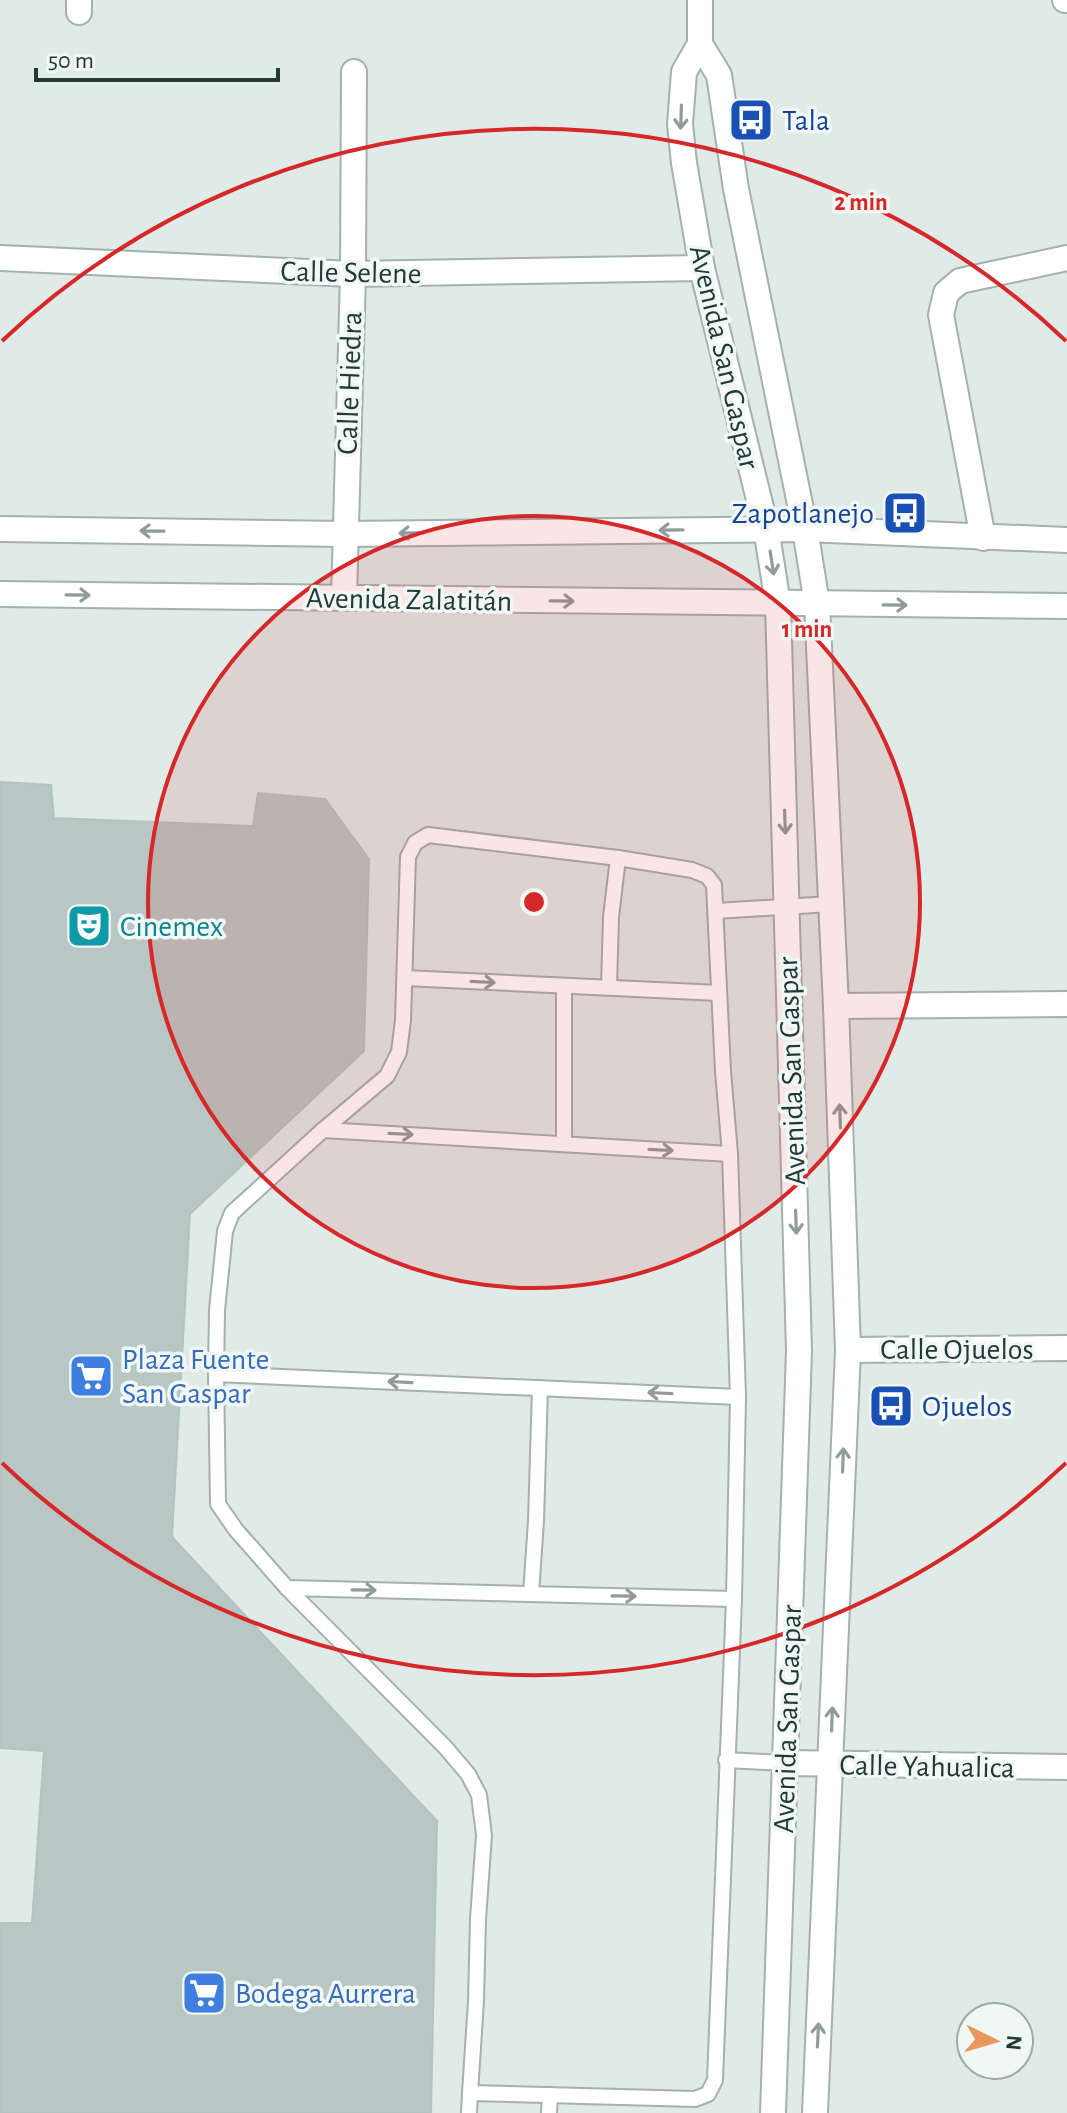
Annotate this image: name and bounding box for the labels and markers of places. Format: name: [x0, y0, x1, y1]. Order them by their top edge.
bus stop icon: Tala: [727, 96, 775, 144]
place label: Tala: [782, 106, 830, 136]
bus stop icon: Zapotlanejo: [881, 489, 929, 537]
place label: Zapotlanejo: [732, 499, 874, 529]
centre of rings: [520, 888, 548, 916]
theatre icon: Cinemex: [65, 902, 113, 950]
place label: Cinemex: [120, 912, 223, 942]
place label: Plaza Fuente San Gaspar: [122, 1345, 269, 1409]
supermarket icon: Plaza Fuente San Gaspar: [67, 1352, 115, 1400]
bus stop icon: Ojuelos: [867, 1382, 915, 1430]
place label: Ojuelos: [922, 1392, 1012, 1422]
supermarket icon: Bodega Aurrera: [180, 1969, 228, 2017]
place label: Bodega Aurrera: [235, 1979, 416, 2009]

